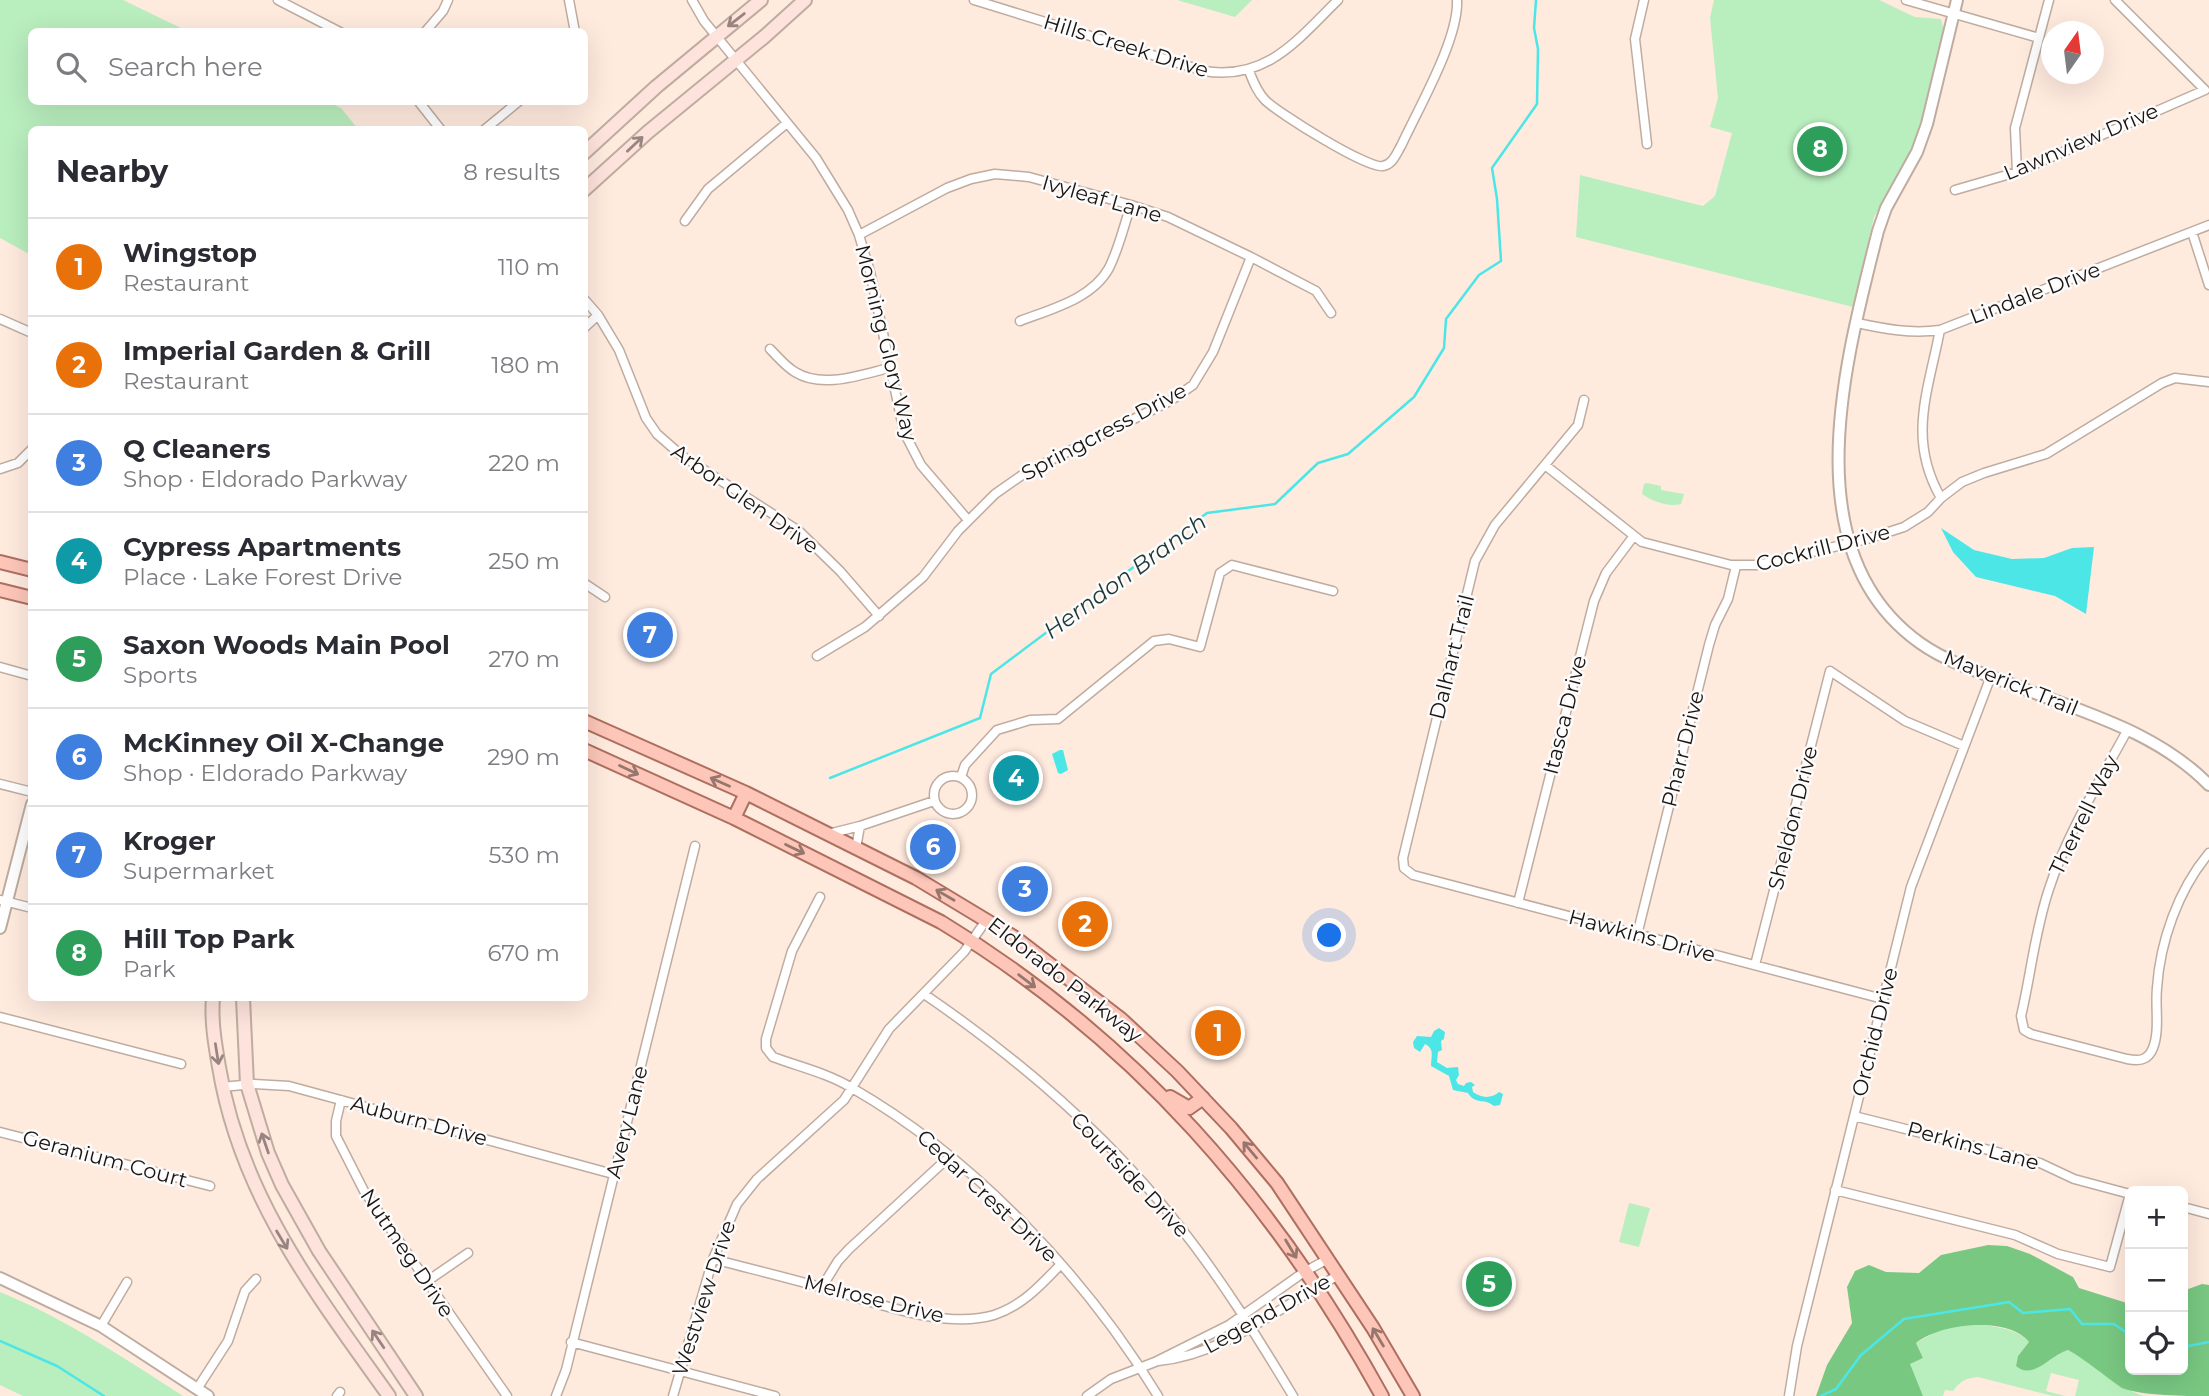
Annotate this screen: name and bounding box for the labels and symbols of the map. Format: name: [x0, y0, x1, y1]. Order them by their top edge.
street label: Hills Creek Drive: [1041, 9, 1212, 83]
one-way arrow: [728, 13, 746, 28]
north arrow: [2041, 21, 2104, 84]
street label: Lawnview Drive: [2000, 98, 2162, 185]
pin: 8: [1797, 123, 1843, 175]
one-way arrow: [626, 136, 643, 153]
street label: Ivyleaf Lane: [1039, 169, 1165, 228]
street label: Morning Glory Way: [850, 242, 923, 444]
street label: Lindale Drive: [1966, 256, 2104, 329]
street label: Springcress Drive: [1017, 377, 1191, 486]
street label: Arbor Glen Drive: [667, 438, 824, 559]
water label: Herndon Branch: [1038, 508, 1212, 644]
street label: Cockrill Drive: [1753, 519, 1893, 576]
street label: Dalhart Trail: [1424, 592, 1479, 722]
pin: 7: [627, 609, 673, 661]
street label: Maverick Trail: [1940, 644, 2082, 721]
street label: Itasca Drive: [1538, 653, 1591, 777]
street label: Pharr Drive: [1656, 688, 1709, 810]
street label: Sheldon Drive: [1763, 743, 1822, 892]
street label: Therrell Way: [2044, 750, 2124, 879]
pin: 4: [993, 752, 1039, 804]
one-way arrow: [618, 764, 639, 777]
one-way arrow: [710, 775, 731, 788]
pin: 6: [910, 821, 956, 873]
one-way arrow: [784, 842, 805, 856]
pin: 3: [1002, 863, 1048, 915]
one-way arrow: [936, 888, 956, 902]
pin: 2: [1062, 898, 1108, 950]
street label: Hawkins Drive: [1566, 904, 1718, 967]
street label: Eldorado Parkway: [983, 912, 1148, 1048]
your location: [1312, 918, 1346, 952]
street label: Orchid Drive: [1846, 965, 1903, 1099]
one-way arrow: [1017, 973, 1036, 988]
pin: 1: [1195, 1007, 1241, 1059]
one-way arrow: [210, 1042, 223, 1065]
street label: Avery Lane: [600, 1063, 653, 1181]
street label: Auburn Drive: [348, 1090, 490, 1151]
street label: Courtside Drive: [1066, 1107, 1195, 1243]
street label: Perkins Lane: [1904, 1116, 2042, 1175]
street label: Geranium Court: [20, 1124, 190, 1193]
street label: Cedar Crest Drive: [912, 1124, 1063, 1267]
one-way arrow: [258, 1132, 270, 1154]
one-way arrow: [1242, 1141, 1258, 1159]
street label: Nutmeg Drive: [355, 1184, 460, 1322]
street label: Westview Drive: [667, 1217, 740, 1379]
one-way arrow: [276, 1230, 290, 1250]
one-way arrow: [1284, 1238, 1298, 1258]
pin: 5: [1466, 1258, 1512, 1310]
street label: Legend Drive: [1199, 1268, 1334, 1359]
street label: Melrose Drive: [802, 1269, 947, 1328]
one-way arrow: [1371, 1328, 1385, 1348]
one-way arrow: [371, 1330, 385, 1350]

